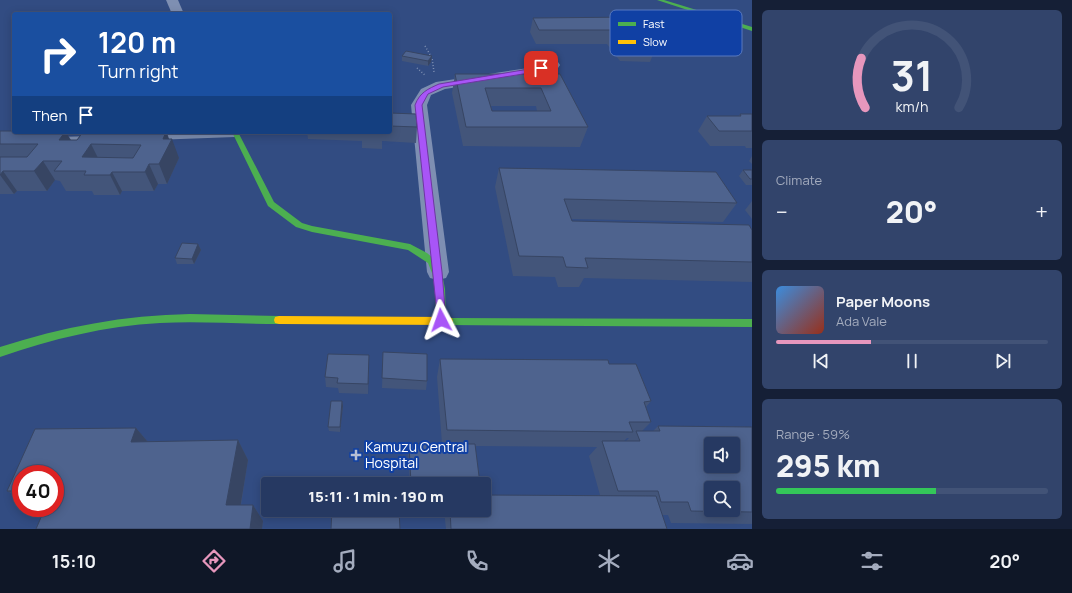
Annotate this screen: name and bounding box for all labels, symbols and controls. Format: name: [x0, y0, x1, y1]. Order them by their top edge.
legend: [610, 10, 742, 56]
text: Fast: [643, 16, 665, 31]
text: 120 m: [98, 23, 176, 61]
icon: right: [32, 28, 84, 80]
text: Slow: [643, 34, 668, 49]
text: 31: [891, 47, 933, 103]
pin: [524, 51, 558, 85]
icon: arrive: [530, 57, 552, 79]
text: Turn right: [98, 59, 179, 83]
text: km/h: [895, 96, 929, 115]
icon: arrive: [75, 104, 97, 126]
text: Then: [32, 105, 67, 126]
text: Climate: [776, 171, 822, 189]
text: 20°: [886, 191, 938, 232]
text: −: [776, 197, 788, 227]
text: +: [1035, 197, 1048, 227]
text: Paper Moons: [836, 291, 930, 312]
position arrow: [420, 299, 462, 341]
text: Ada Vale: [836, 312, 887, 330]
icon: previous: [810, 350, 832, 372]
icon: pause: [901, 350, 923, 372]
icon: next: [992, 350, 1014, 372]
text: Range · 59%: [776, 425, 850, 443]
place label: Kamuzu Central Hospital: [365, 437, 468, 472]
map controls: [704, 437, 740, 517]
button: sound: [704, 437, 740, 473]
text: 295 km: [776, 445, 881, 486]
marker: Kamuzu Central Hospital: [350, 449, 362, 461]
speed limit sign: 40: [12, 465, 64, 517]
button: search: [704, 481, 740, 517]
text: 15:11 · 1 min · 190 m: [308, 486, 444, 507]
icon: directions: [200, 547, 228, 575]
icon: music: [331, 547, 359, 575]
icon: phone: [463, 547, 491, 575]
icon: climate: [595, 547, 623, 575]
icon: car: [726, 547, 754, 575]
icon: filters: [858, 547, 886, 575]
text: 15:10: [52, 549, 96, 573]
text: 20°: [990, 549, 1020, 573]

